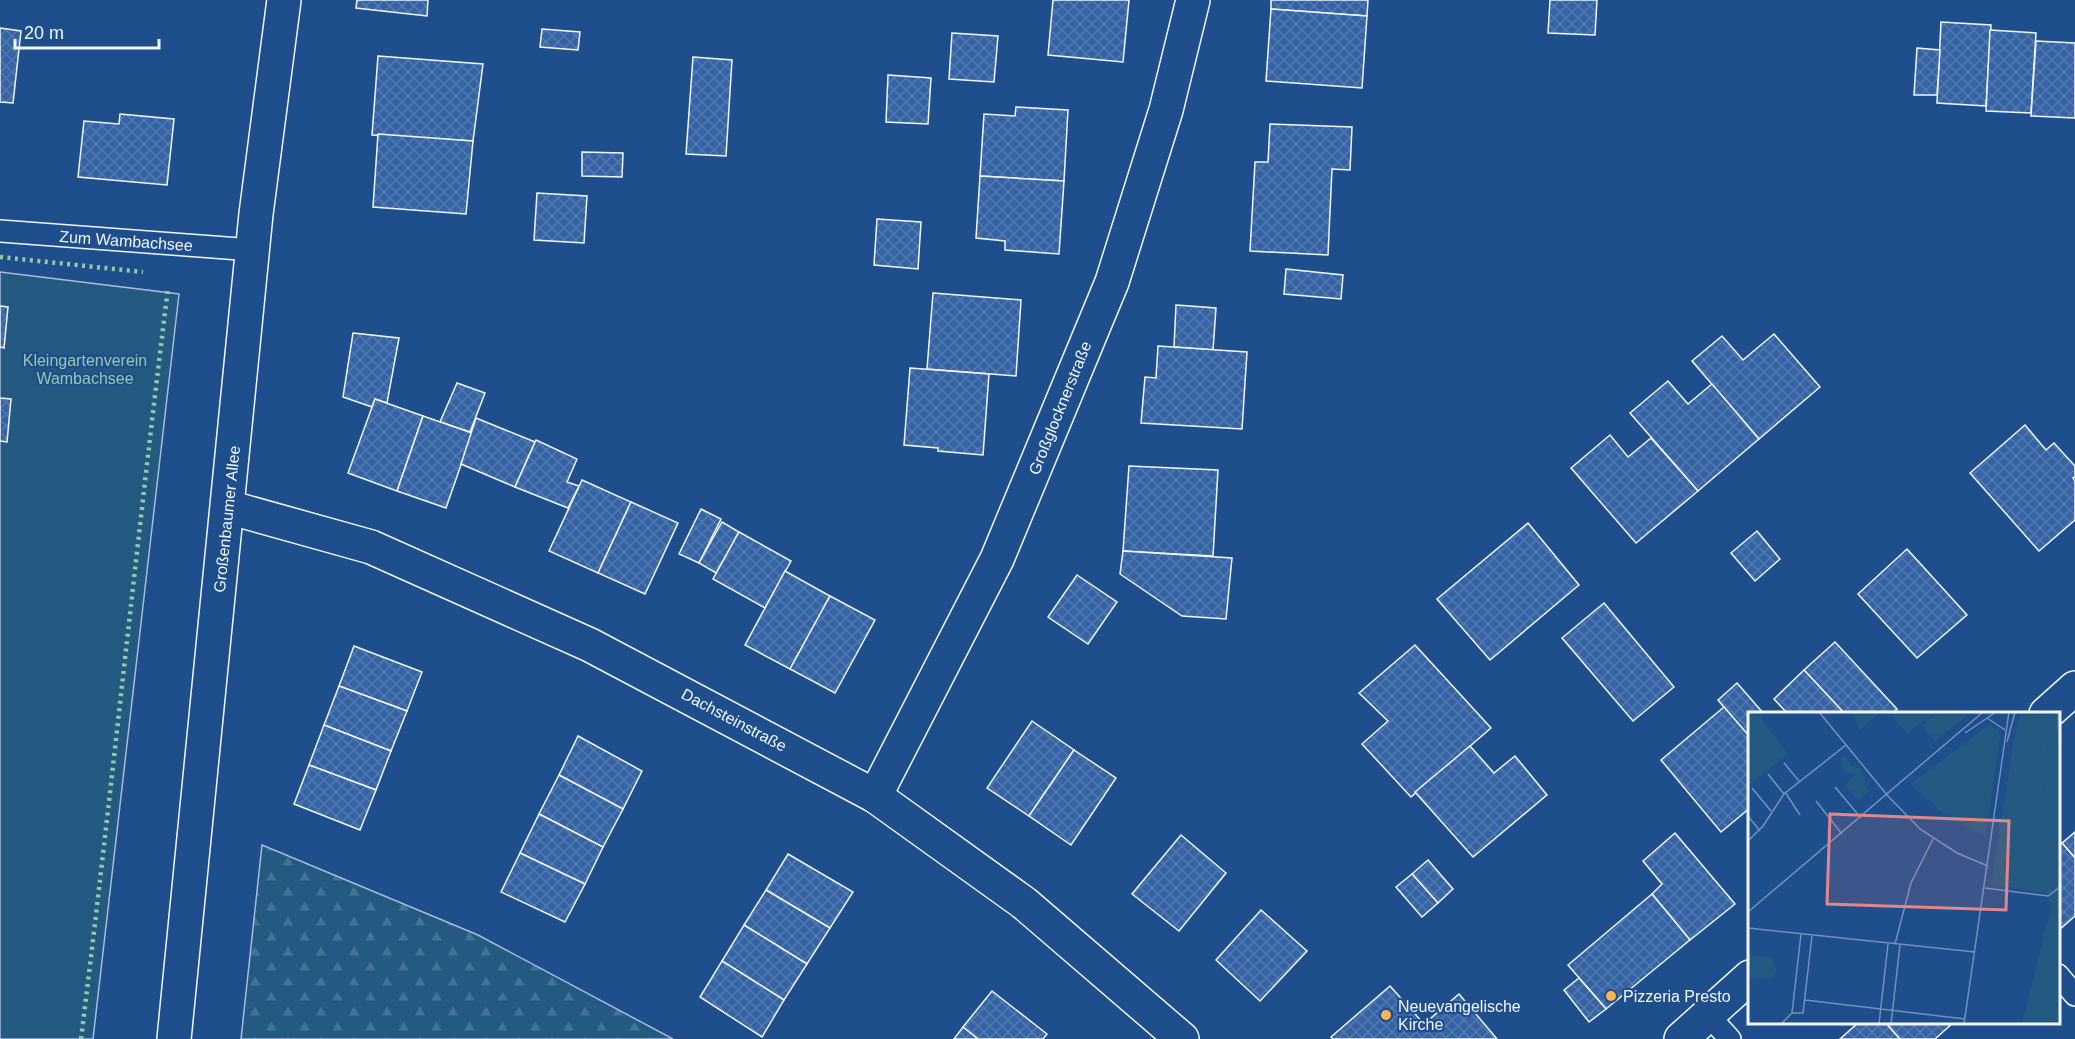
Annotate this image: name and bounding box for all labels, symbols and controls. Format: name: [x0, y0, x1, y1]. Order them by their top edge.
scale bar: [15, 12, 159, 50]
text: 20 m: [24, 23, 64, 43]
street label: Zum Wambachsee: [59, 228, 193, 254]
street label: Großglocknerstraße: [1025, 339, 1095, 477]
park label: Kleingartenverein Wambachsee: [23, 352, 147, 387]
street label: Großenbaumer Allee: [211, 445, 243, 593]
street label: Dachsteinstraße: [679, 685, 790, 755]
inset map: [1748, 712, 2060, 1024]
place label: Pizzeria Presto: [1623, 988, 1731, 1005]
marker: Pizzeria Presto: [1604, 989, 1618, 1003]
place label: Neuevangelische Kirche: [1398, 998, 1521, 1033]
marker: Neuevangelische Kirche: [1379, 1008, 1393, 1022]

